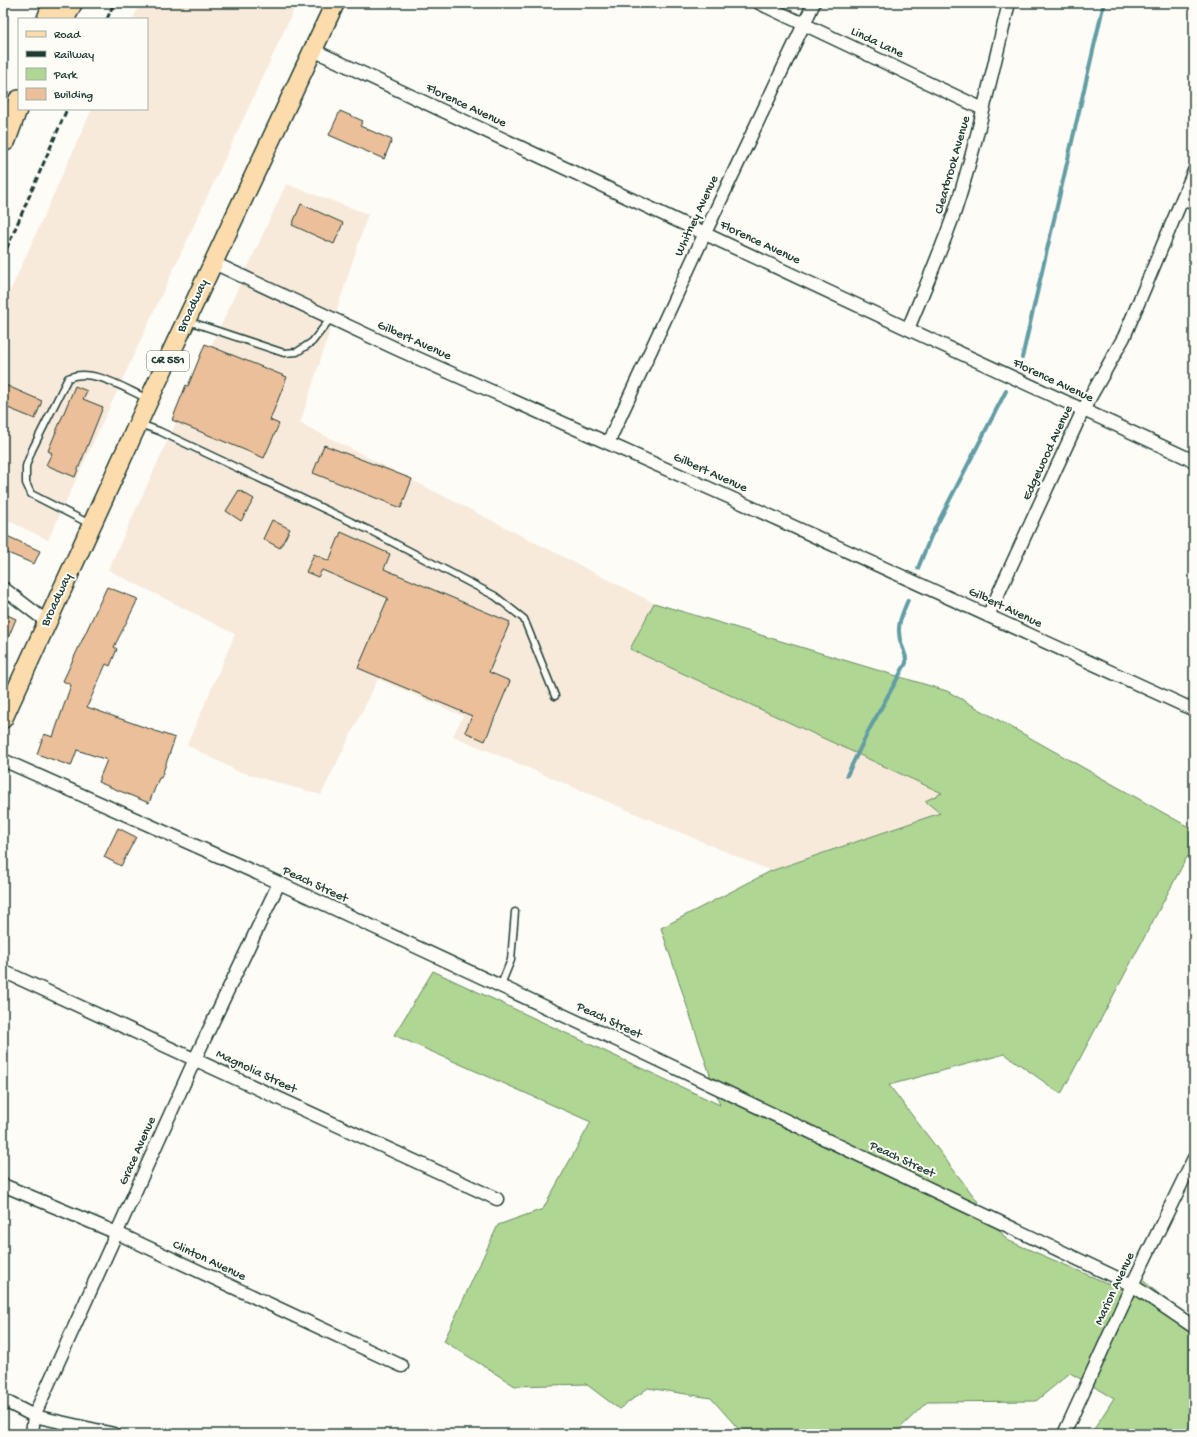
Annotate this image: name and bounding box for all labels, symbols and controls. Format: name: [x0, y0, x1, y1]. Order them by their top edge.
legend: [18, 18, 148, 110]
street label: Linda Lane: [848, 24, 906, 62]
text: Road: [54, 29, 81, 43]
text: Railway: [54, 49, 94, 63]
text: Park: [53, 69, 79, 83]
street label: Florence Avenue: [422, 80, 509, 131]
text: Building: [53, 89, 93, 103]
street label: Clearbrook Avenue: [932, 114, 974, 216]
street label: Whitney Avenue: [672, 173, 722, 259]
street label: Florence Avenue: [716, 217, 803, 268]
street label: Broadway: [174, 277, 212, 336]
street label: Gilbert Avenue: [375, 318, 454, 364]
road number: CR 551: [147, 351, 189, 371]
street label: Florence Avenue: [1009, 355, 1096, 406]
street label: Edgewood Avenue: [1019, 403, 1077, 503]
street label: Gilbert Avenue: [671, 450, 750, 496]
street label: Broadway: [38, 571, 76, 630]
street label: Gilbert Avenue: [966, 584, 1044, 632]
street label: Peach Street: [279, 863, 352, 907]
street label: Peach Street: [573, 999, 646, 1043]
street label: Magnolia Street: [213, 1047, 300, 1098]
street label: Grace Avenue: [116, 1114, 160, 1188]
street label: Peach Street: [866, 1138, 939, 1182]
street label: Clinton Avenue: [170, 1237, 248, 1285]
street label: Marion Avenue: [1092, 1250, 1139, 1328]

